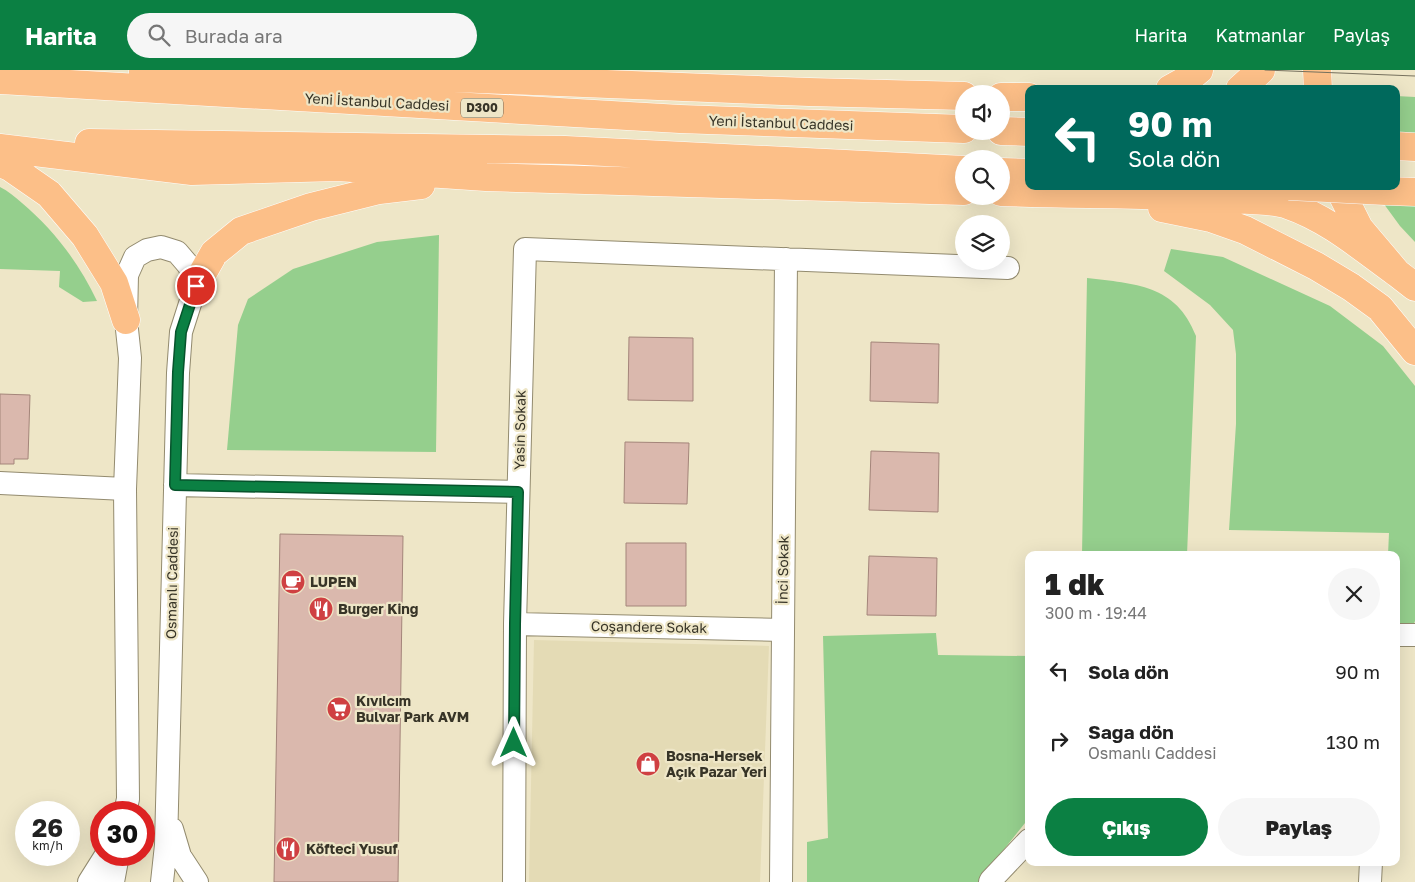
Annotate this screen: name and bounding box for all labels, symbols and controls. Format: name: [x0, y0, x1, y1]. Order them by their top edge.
search box: [127, 13, 477, 58]
text: Harita: [25, 21, 97, 50]
icon: search: [145, 21, 173, 49]
text: Burada ara: [185, 24, 283, 47]
text: Harita: [1134, 24, 1187, 46]
text: Katmanlar: [1215, 24, 1305, 46]
text: Paylaş: [1333, 24, 1390, 46]
map controls: [955, 85, 1010, 270]
button: sound: [955, 85, 1010, 140]
street label: Yeni İstanbul Caddesi: [304, 89, 450, 114]
road number: D300: [461, 98, 503, 118]
text: 90 m: [1128, 103, 1212, 145]
icon: left: [1045, 105, 1110, 170]
street label: Yeni İstanbul Caddesi: [708, 111, 854, 134]
text: Sola dön: [1128, 145, 1221, 172]
button: search: [955, 150, 1010, 205]
button: layers: [955, 215, 1010, 270]
pin: [175, 265, 217, 307]
icon: arrive: [182, 272, 210, 300]
street label: Yasin Sokak: [510, 390, 529, 470]
street label: Osmanlı Caddesi: [162, 527, 181, 639]
street label: İnci Sokak: [773, 535, 792, 605]
text: 1 dk: [1045, 566, 1104, 602]
button: close: [1328, 568, 1380, 620]
cafe icon: LUPEN: [280, 569, 306, 595]
place label: LUPEN: [310, 573, 357, 590]
restaurant icon: Burger King: [308, 596, 334, 622]
place label: Burger King: [338, 600, 418, 617]
text: 300 m · 19:44: [1045, 603, 1147, 623]
street label: Coşandere Sokak: [591, 617, 707, 636]
icon: left: [1045, 657, 1073, 685]
text: Sola dön: [1088, 660, 1169, 683]
text: 90 m: [1335, 660, 1380, 683]
place label: Kıvılcım Bulvar Park AVM: [356, 692, 469, 725]
supermarket icon: Kıvılcım Bulvar Park AVM: [326, 696, 352, 722]
position arrow: [487, 716, 539, 768]
text: Sağa dön: [1088, 720, 1174, 743]
icon: right: [1045, 727, 1073, 755]
text: 130 m: [1326, 730, 1380, 753]
text: Osmanlı Caddesi: [1088, 743, 1216, 763]
place label: Bosna-Hersek Açık Pazar Yeri: [666, 747, 767, 780]
shop icon: Bosna-Hersek Açık Pazar Yeri: [635, 751, 661, 777]
button: Çıkış: [1045, 798, 1208, 856]
button: Paylaş: [1218, 798, 1380, 856]
speed limit sign: 30: [90, 801, 155, 866]
text: 26: [32, 812, 63, 843]
restaurant icon: Köfteci Yusuf: [275, 836, 301, 862]
text: km/h: [32, 838, 63, 853]
place label: Köfteci Yusuf: [306, 840, 398, 857]

